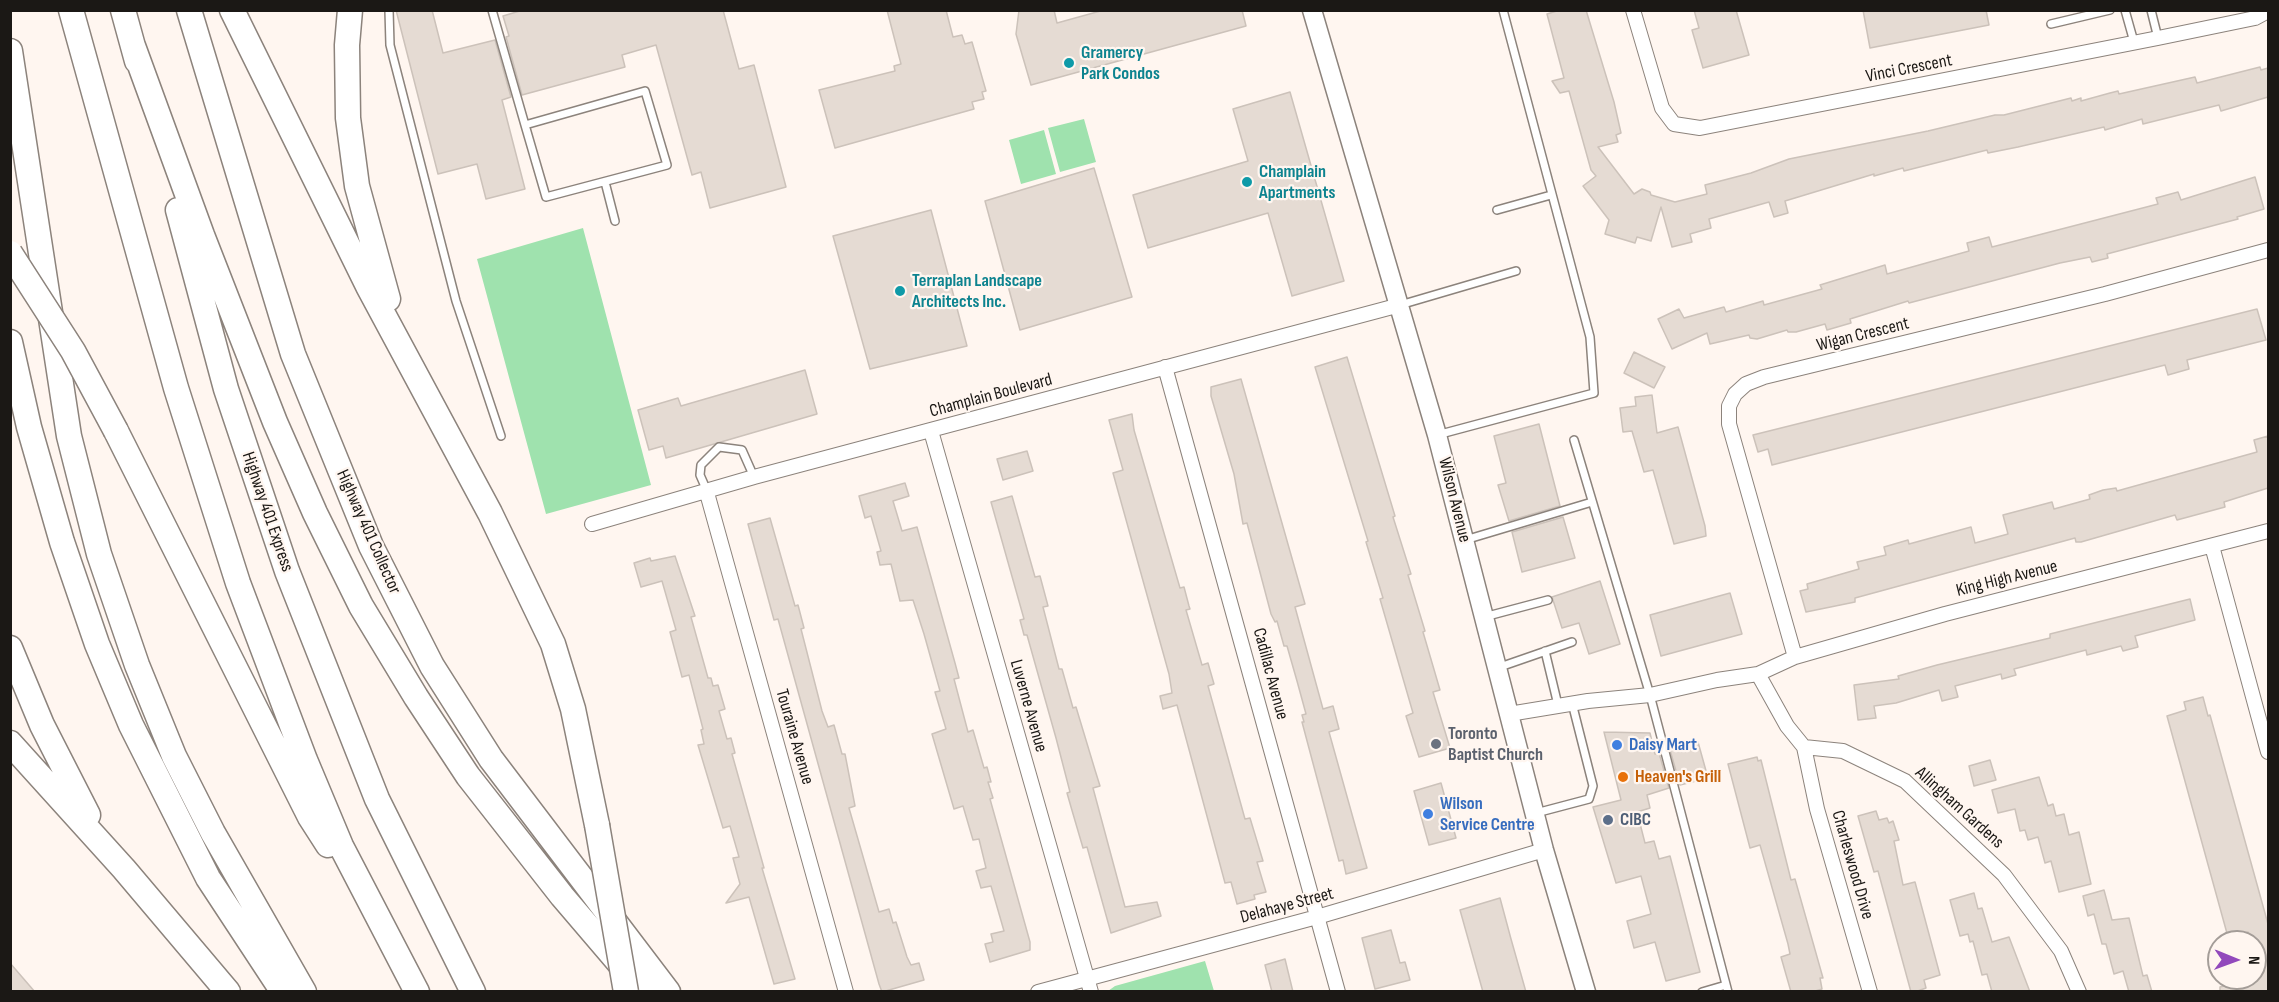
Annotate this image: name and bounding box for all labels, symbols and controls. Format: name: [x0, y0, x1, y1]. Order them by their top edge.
place label: Gramercy Park Condos: [1081, 42, 1160, 84]
street label: Vinci Crescent: [1864, 50, 1954, 88]
marker: Gramercy Park Condos: [1062, 56, 1076, 70]
place label: Champlain Apartments: [1259, 161, 1335, 204]
marker: Champlain Apartments: [1240, 175, 1254, 189]
place label: Terraplan Landscape Architects Inc.: [912, 270, 1042, 312]
marker: Terraplan Landscape Architects Inc.: [893, 284, 907, 298]
street label: Wigan Crescent: [1815, 313, 1911, 357]
street label: Champlain Boulevard: [927, 369, 1055, 423]
street label: Highway 401 Express: [236, 449, 298, 575]
street label: Wilson Avenue: [1433, 455, 1475, 545]
street label: Highway 401 Collector: [331, 467, 405, 597]
street label: King High Avenue: [1954, 556, 2060, 602]
street label: Cadillac Avenue: [1247, 626, 1293, 722]
street label: Luverne Avenue: [1004, 657, 1052, 755]
street label: Touraine Avenue: [770, 687, 818, 787]
place label: Toronto Baptist Church: [1448, 723, 1543, 766]
place label: Daisy Mart: [1629, 734, 1697, 756]
marker: Toronto Baptist Church: [1429, 737, 1443, 751]
marker: Daisy Mart: [1610, 738, 1624, 752]
street label: Allingham Gardens: [1910, 763, 2008, 853]
place label: Heaven's Grill: [1635, 766, 1721, 788]
marker: Heaven's Grill: [1616, 770, 1630, 784]
place label: Wilson Service Centre: [1440, 793, 1535, 836]
marker: Wilson Service Centre: [1421, 807, 1435, 821]
street label: Charleswood Drive: [1826, 808, 1878, 922]
place label: CIBC: [1620, 809, 1651, 831]
marker: CIBC: [1601, 813, 1615, 827]
street label: Delahaye Street: [1238, 883, 1336, 929]
north arrow: [2207, 930, 2267, 990]
text: N: [2244, 956, 2263, 965]

